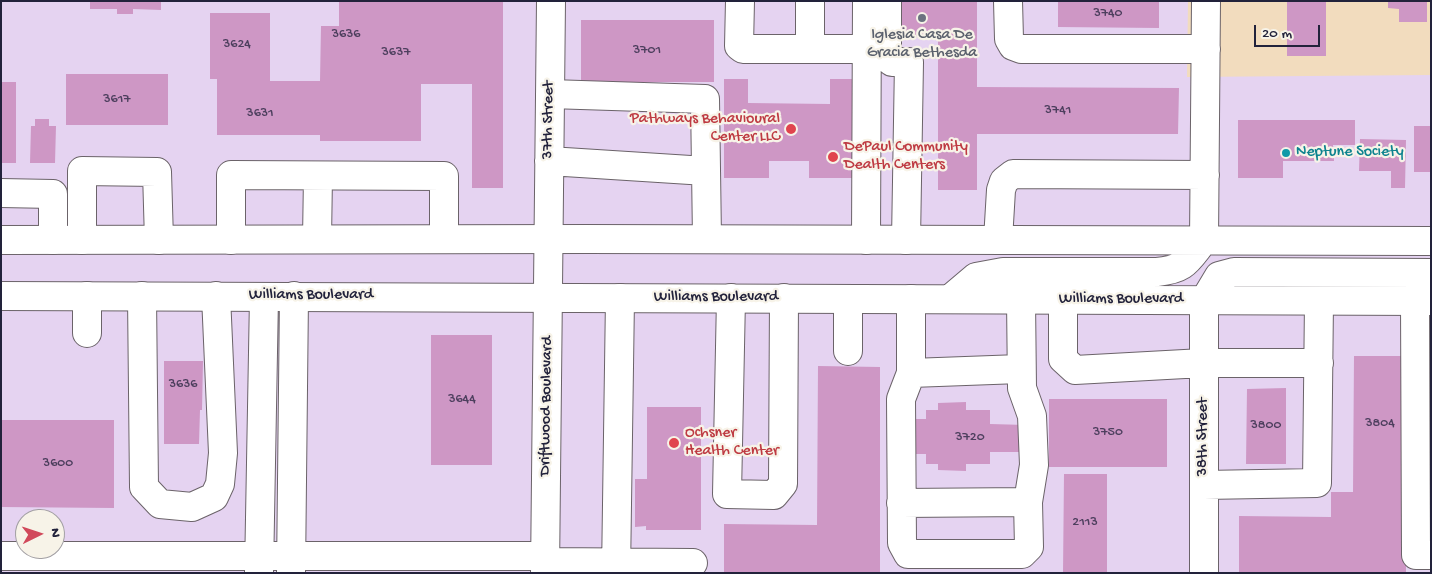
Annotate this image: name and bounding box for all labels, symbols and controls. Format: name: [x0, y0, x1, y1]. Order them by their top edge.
house number: 3740: [1093, 6, 1123, 22]
marker: Iglesia Casa De Gracia Bethesda: [916, 12, 928, 24]
scale bar: [1257, 15, 1323, 47]
text: 20 m: [1262, 25, 1292, 43]
place label: Iglesia Casa De Gracia Bethesda: [867, 26, 977, 64]
house number: 3636: [332, 27, 360, 43]
house number: 3624: [223, 37, 251, 53]
house number: 3701: [633, 43, 661, 59]
house number: 3637: [382, 45, 410, 61]
street label: 37th Street: [539, 81, 559, 159]
house number: 3617: [103, 92, 131, 108]
house number: 3741: [1045, 103, 1071, 119]
house number: 3631: [246, 106, 274, 122]
place label: Pathways Behavioural Center LLC: [630, 110, 780, 148]
marker: Pathways Behavioural Center LLC: [784, 122, 798, 136]
place label: DePaul Community Dealth Centers: [844, 138, 968, 176]
place label: Neptune Society: [1296, 143, 1404, 163]
marker: Neptune Society: [1280, 147, 1292, 159]
marker: DePaul Community Dealth Centers: [826, 150, 840, 164]
street label: Williams Boulevard: [249, 286, 373, 306]
street label: Williams Boulevard: [654, 288, 778, 308]
street label: Williams Boulevard: [1059, 290, 1183, 310]
street label: Driftwood Boulevard: [536, 336, 558, 476]
house number: 3636: [169, 377, 197, 393]
house number: 3644: [448, 392, 476, 408]
street label: 38th Street: [1194, 398, 1214, 476]
house number: 3804: [1365, 416, 1395, 432]
house number: 3800: [1251, 418, 1281, 434]
place label: Ochsner Health Center: [685, 424, 779, 462]
house number: 3750: [1093, 425, 1123, 441]
house number: 3720: [955, 430, 985, 446]
marker: Ochsner Health Center: [667, 436, 681, 450]
house number: 3600: [43, 456, 73, 472]
north arrow: [15, 509, 65, 559]
house number: 2113: [1072, 515, 1098, 531]
text: N: [46, 528, 63, 538]

